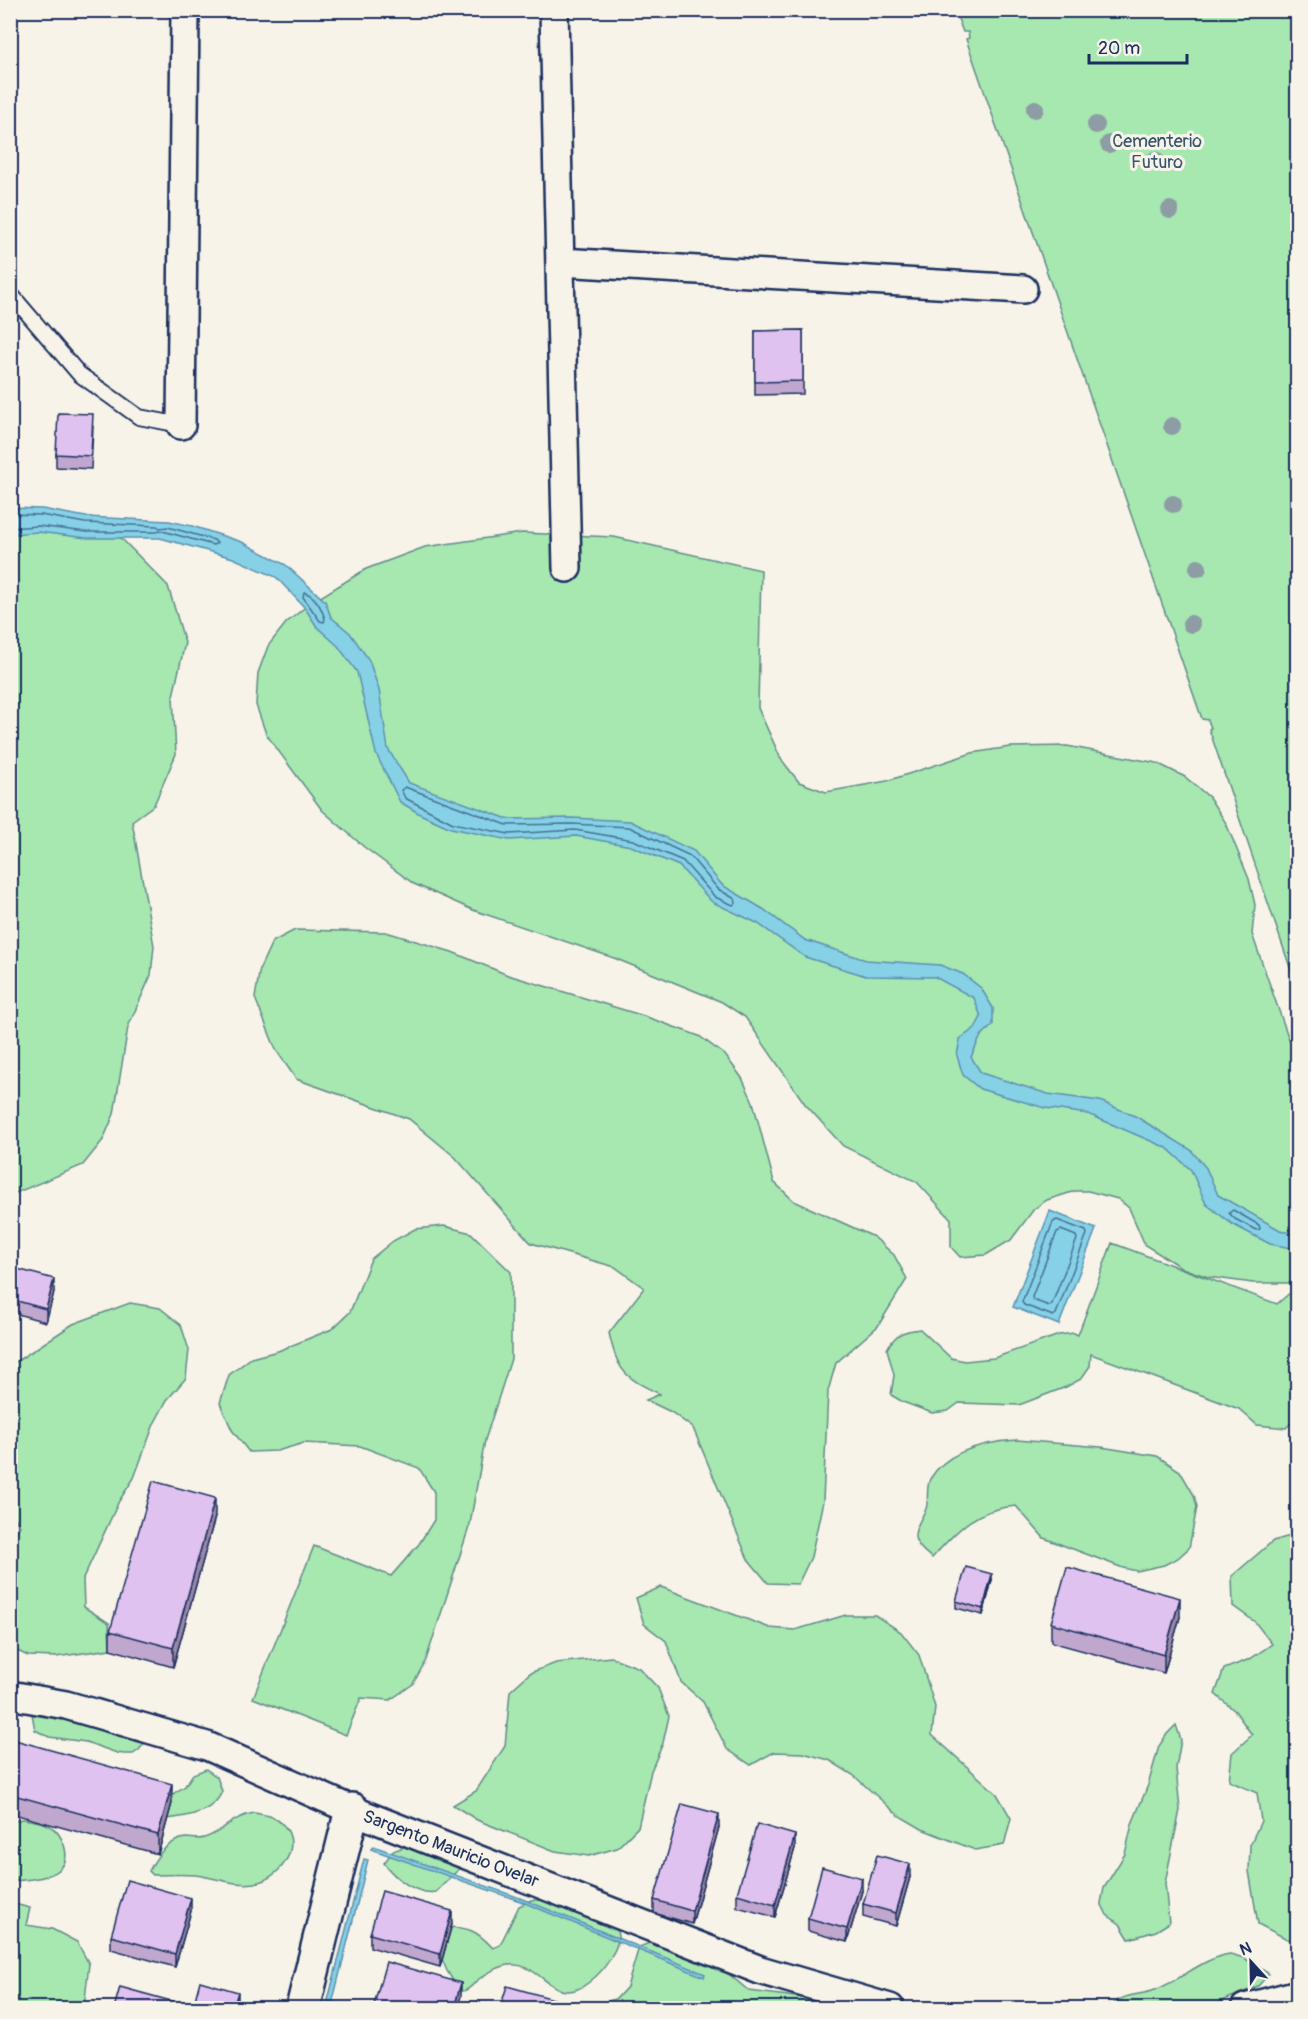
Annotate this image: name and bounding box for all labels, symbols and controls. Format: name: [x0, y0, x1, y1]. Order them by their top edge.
scale bar: [1089, 27, 1186, 65]
text: 20 m: [1098, 37, 1140, 60]
park label: Cementerio Futuro: [1112, 130, 1202, 174]
street label: Sargento Mauricio Ovelar: [360, 1805, 543, 1893]
north arrow: [1221, 1932, 1281, 1992]
text: N: [1237, 1938, 1255, 1960]

